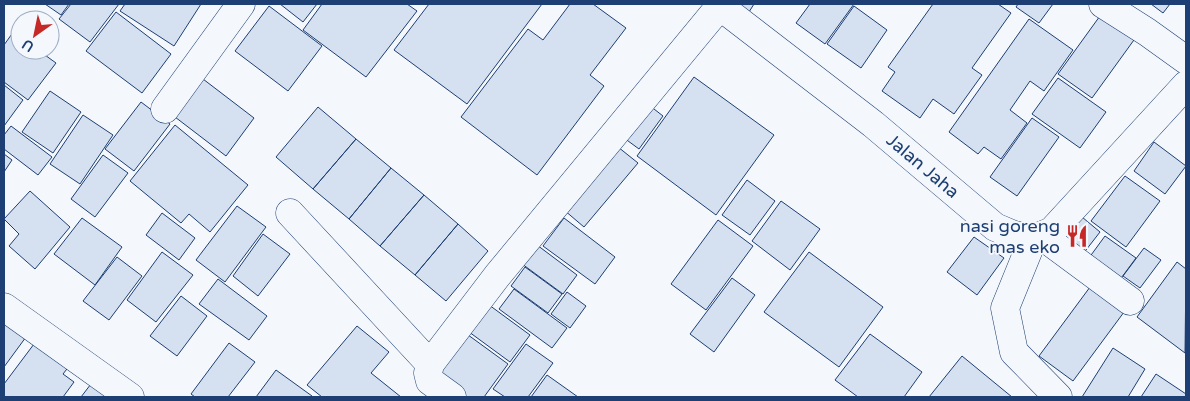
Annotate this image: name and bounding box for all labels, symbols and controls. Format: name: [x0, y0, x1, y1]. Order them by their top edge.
north arrow: [10, 10, 60, 60]
text: U: [19, 35, 37, 56]
street label: Jalan Jaha: [882, 129, 964, 203]
place label: nasi goreng mas eko: [960, 215, 1060, 258]
restaurant icon: nasi goreng mas eko: [1064, 223, 1090, 249]

